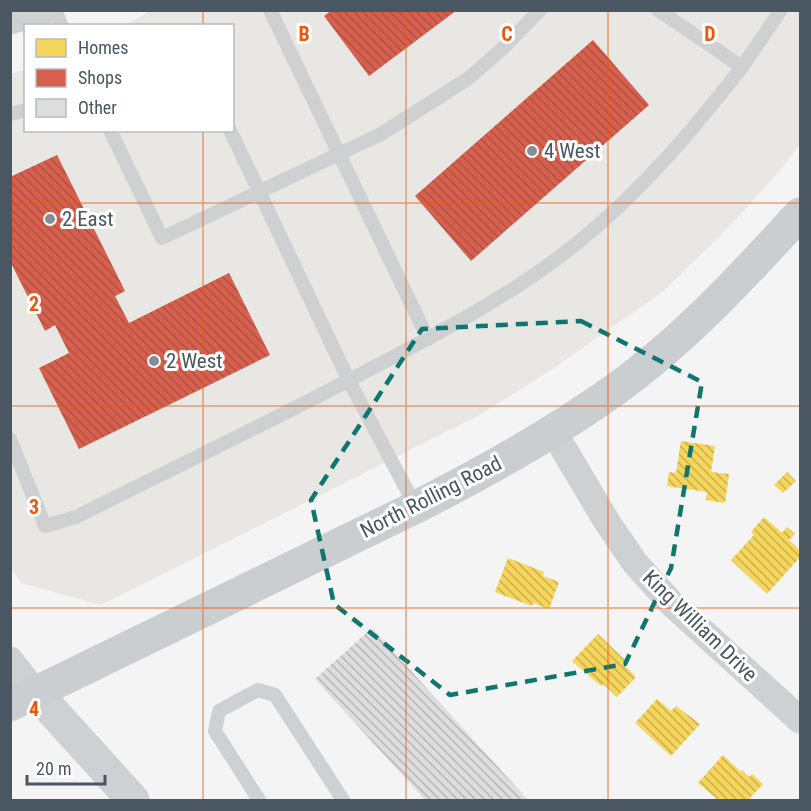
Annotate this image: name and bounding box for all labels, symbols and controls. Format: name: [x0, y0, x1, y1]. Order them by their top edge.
text: B: [298, 22, 310, 46]
text: C: [501, 22, 513, 46]
text: D: [704, 22, 716, 46]
legend: [24, 24, 234, 132]
text: Homes: [78, 37, 128, 58]
text: Shops: [78, 67, 122, 88]
text: Other: [78, 97, 117, 118]
place label: 4 West: [544, 139, 601, 163]
marker: 4 West: [525, 144, 539, 158]
place label: 2 East: [62, 207, 113, 231]
marker: 2 East: [43, 212, 57, 226]
text: 2: [29, 292, 39, 316]
place label: 2 West: [166, 349, 223, 373]
marker: 2 West: [147, 354, 161, 368]
street label: North Rolling Road: [356, 451, 506, 543]
text: 3: [29, 495, 39, 519]
street label: King William Drive: [638, 565, 762, 687]
text: 4: [29, 697, 39, 721]
scale bar: [27, 748, 105, 786]
text: 20 m: [36, 758, 71, 779]

